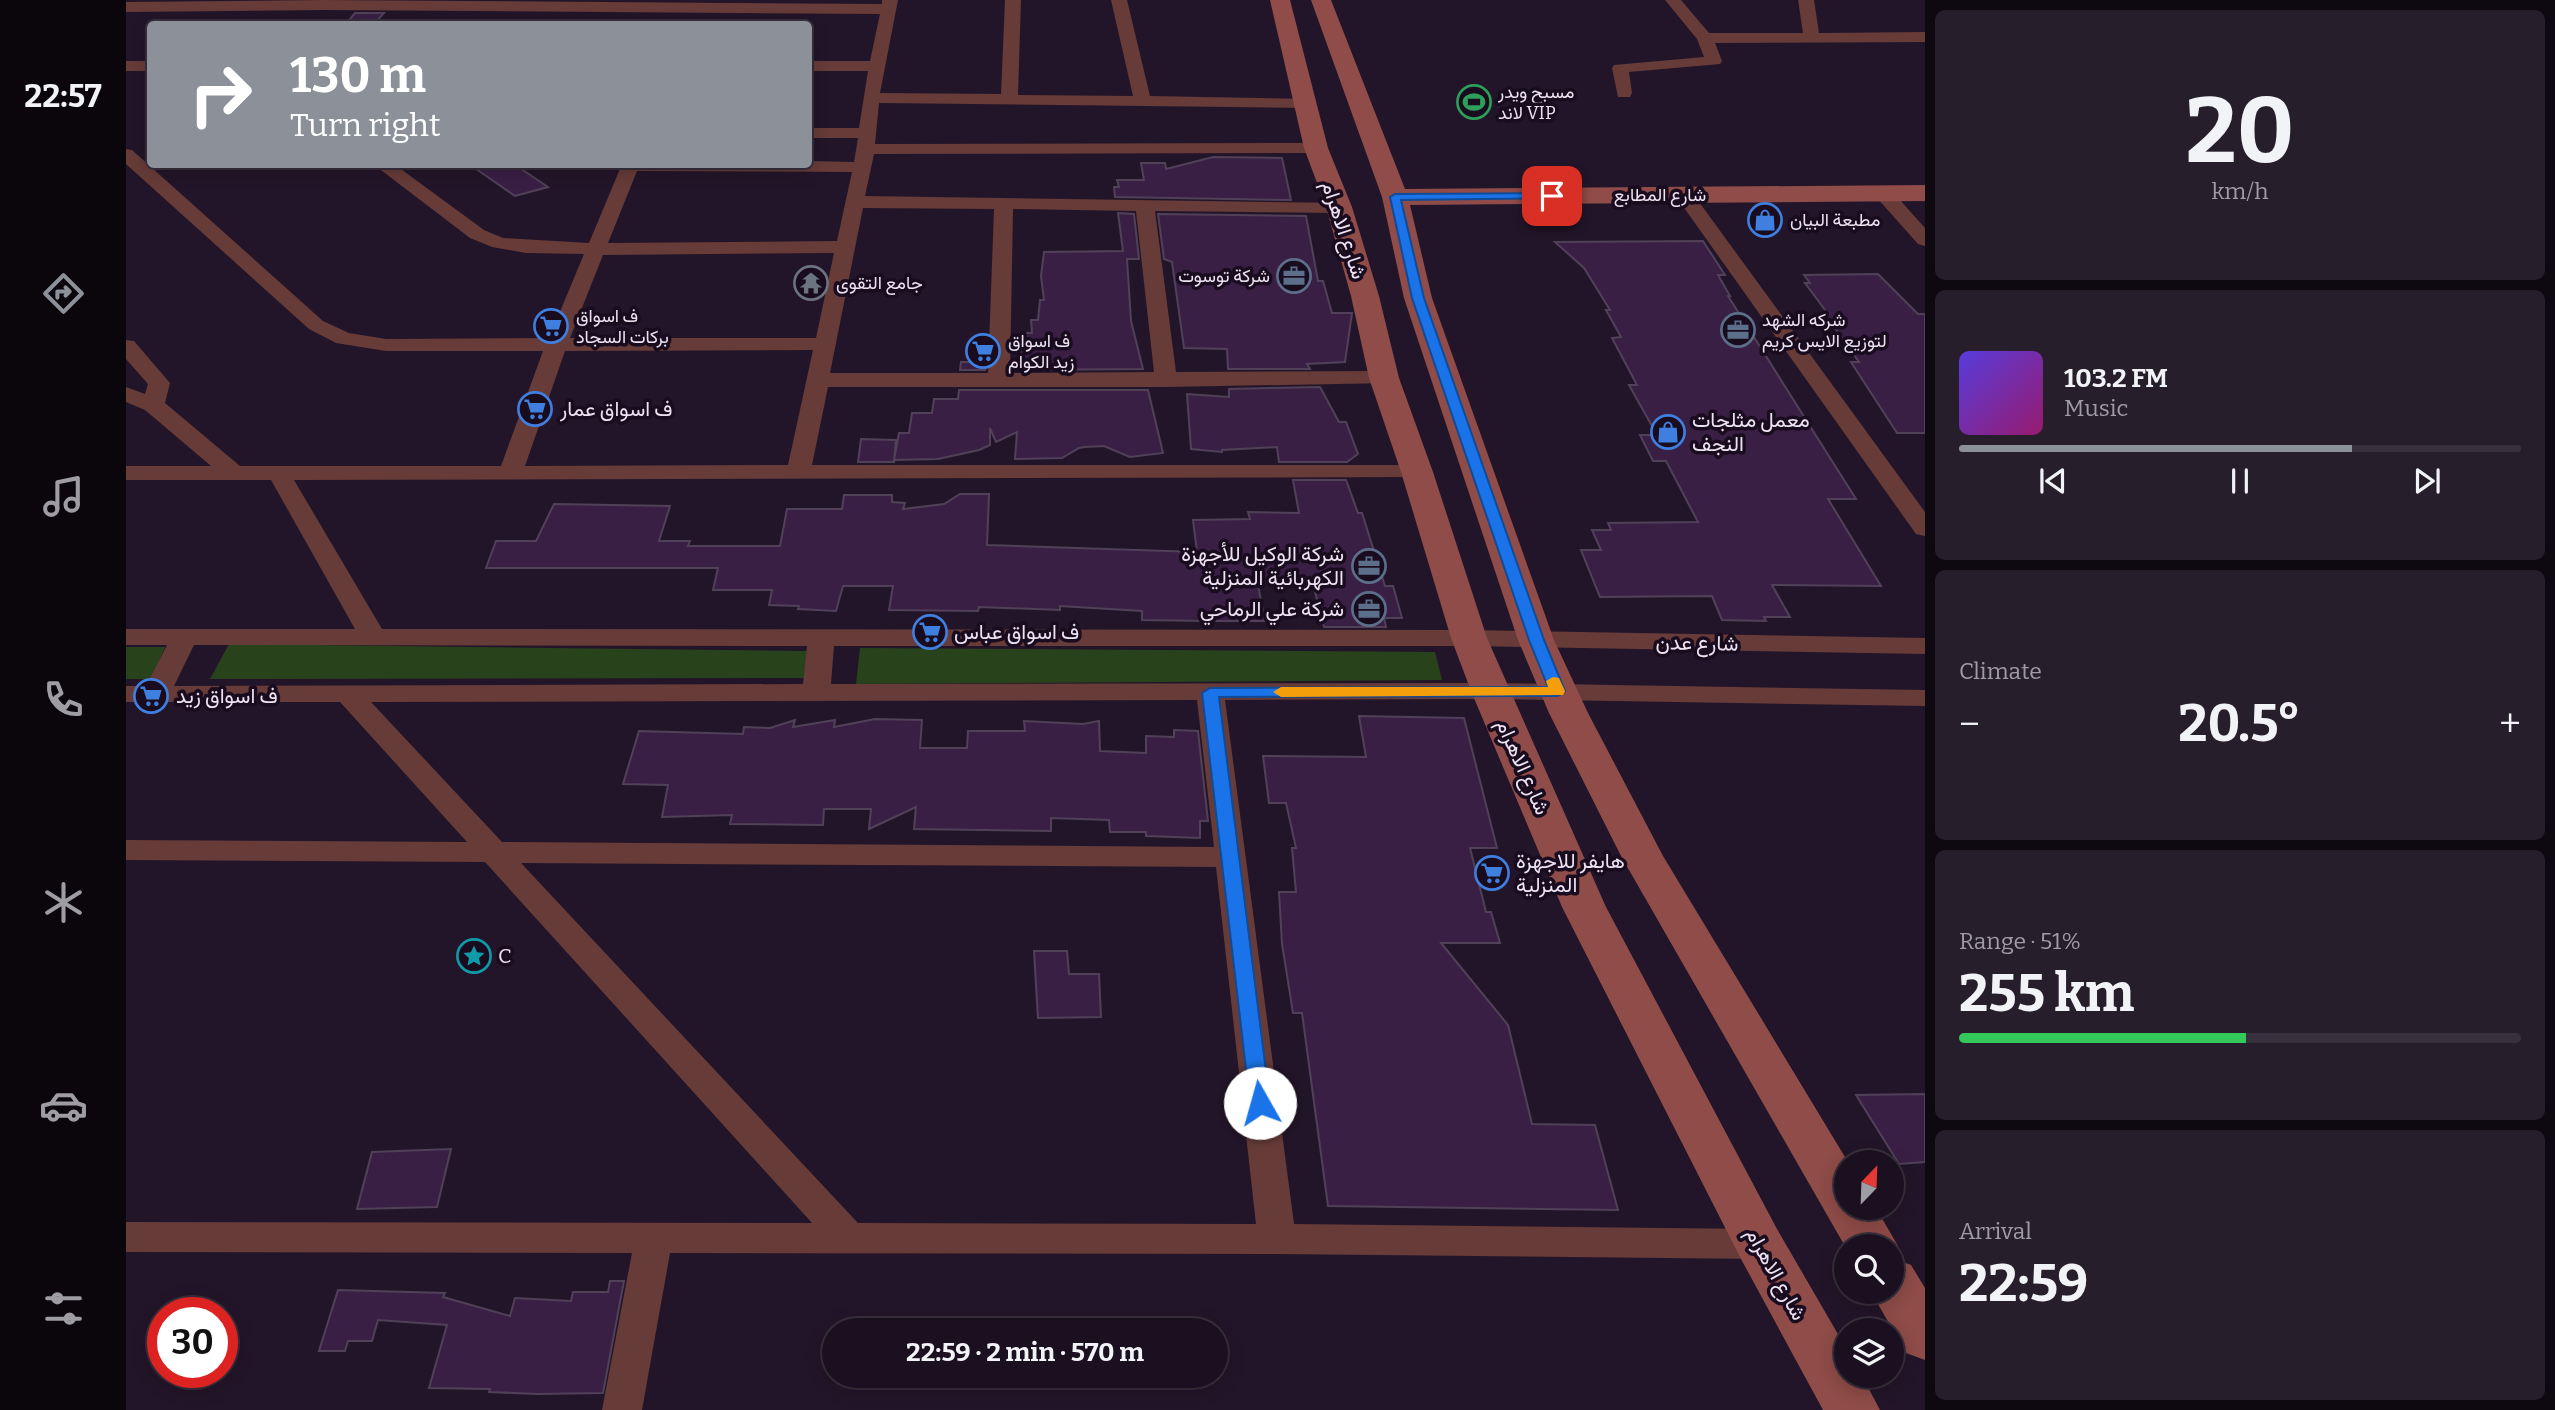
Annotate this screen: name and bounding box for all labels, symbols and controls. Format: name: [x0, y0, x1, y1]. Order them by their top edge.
text: 130 m: [290, 46, 426, 105]
icon: right: [175, 49, 266, 140]
text: 22:57: [24, 77, 102, 115]
text: 20: [2185, 77, 2295, 186]
place label: مسبح ويدر لاند VIP: [1497, 81, 1574, 124]
sports icon: مسبح ويدر لاند VIP: [1455, 83, 1493, 121]
text: Turn right: [290, 106, 441, 144]
pin: [1522, 166, 1582, 226]
icon: arrive: [1533, 177, 1571, 215]
text: km/h: [2212, 177, 2268, 205]
street label: شارع الاهرام: [1315, 178, 1372, 283]
street label: شارع المطابع: [1614, 184, 1706, 207]
shop icon: مطبعة البيان: [1746, 201, 1784, 239]
place label: مطبعة البيان: [1790, 209, 1880, 231]
office icon: شركة توسوت: [1275, 257, 1313, 295]
temple icon: جامع التقوى: [792, 264, 830, 302]
place label: شركة توسوت: [1178, 265, 1270, 287]
icon: directions: [39, 269, 88, 318]
place label: جامع التقوى: [836, 272, 923, 295]
place label: ف اسواق بركات السجاد: [576, 305, 669, 348]
supermarket icon: ف اسواق بركات السجاد: [532, 307, 570, 345]
place label: شركه الشهد لتوزيع الايس كريم: [1762, 309, 1887, 353]
office icon: شركه الشهد لتوزيع الايس كريم: [1719, 311, 1757, 349]
place label: ف اسواق زيد الكوام: [1008, 330, 1074, 374]
supermarket icon: ف اسواق زيد الكوام: [964, 332, 1002, 370]
text: 103.2 FM: [2064, 363, 2168, 394]
supermarket icon: ف اسواق عمار: [516, 390, 554, 428]
text: Music: [2064, 394, 2128, 422]
place label: ف اسواق عمار: [559, 396, 672, 422]
place label: معمل مثلجات النجف: [1692, 407, 1810, 457]
shop icon: معمل مثلجات النجف: [1649, 413, 1687, 451]
icon: previous: [2034, 462, 2072, 500]
icon: pause: [2221, 462, 2259, 500]
icon: next: [2408, 462, 2446, 500]
icon: music: [39, 472, 88, 521]
place label: شركة الوكيل للأجهزة الكهربائية المنزلية: [1181, 541, 1344, 591]
office icon: شركة الوكيل للأجهزة الكهربائية المنزلية: [1350, 547, 1388, 585]
office icon: شركة علي الرماحي: [1350, 590, 1388, 628]
place label: شركة علي الرماحي: [1200, 596, 1344, 626]
supermarket icon: ف اسواق عباس: [911, 613, 949, 651]
place label: ف اسواق عباس: [954, 619, 1079, 645]
street label: شارع عدن: [1655, 629, 1739, 658]
text: Climate: [1959, 657, 2042, 685]
icon: phone: [39, 675, 88, 724]
supermarket icon: ف اسواق زيد: [132, 677, 170, 715]
place label: ف اسواق زيد: [176, 683, 278, 709]
text: 20.5°: [2178, 692, 2301, 755]
text: −: [1959, 701, 1980, 747]
text: +: [2499, 701, 2521, 747]
street label: شارع الاهرام: [1489, 715, 1556, 819]
place label: هايفر للاجهزة المنزلية: [1516, 848, 1625, 898]
supermarket icon: هايفر للاجهزة المنزلية: [1473, 854, 1511, 892]
icon: climate: [39, 878, 88, 927]
text: Range · 51%: [1959, 927, 2081, 955]
place icon: C: [455, 937, 493, 975]
place label: C: [498, 943, 512, 969]
text: 255 km: [1959, 962, 2134, 1025]
position arrow: [1223, 1066, 1297, 1140]
icon: car: [39, 1081, 88, 1130]
north arrow: [1834, 1150, 1904, 1220]
map controls: [1834, 1150, 1904, 1388]
text: Arrival: [1959, 1217, 2032, 1245]
street label: شارع الاهرام: [1739, 1223, 1812, 1325]
button: search: [1834, 1234, 1904, 1304]
text: 22:59: [1959, 1252, 2088, 1315]
icon: filters: [39, 1284, 88, 1333]
speed limit sign: 30: [147, 1297, 238, 1388]
button: layers: [1834, 1318, 1904, 1388]
text: 22:59 · 2 min · 570 m: [906, 1337, 1144, 1368]

